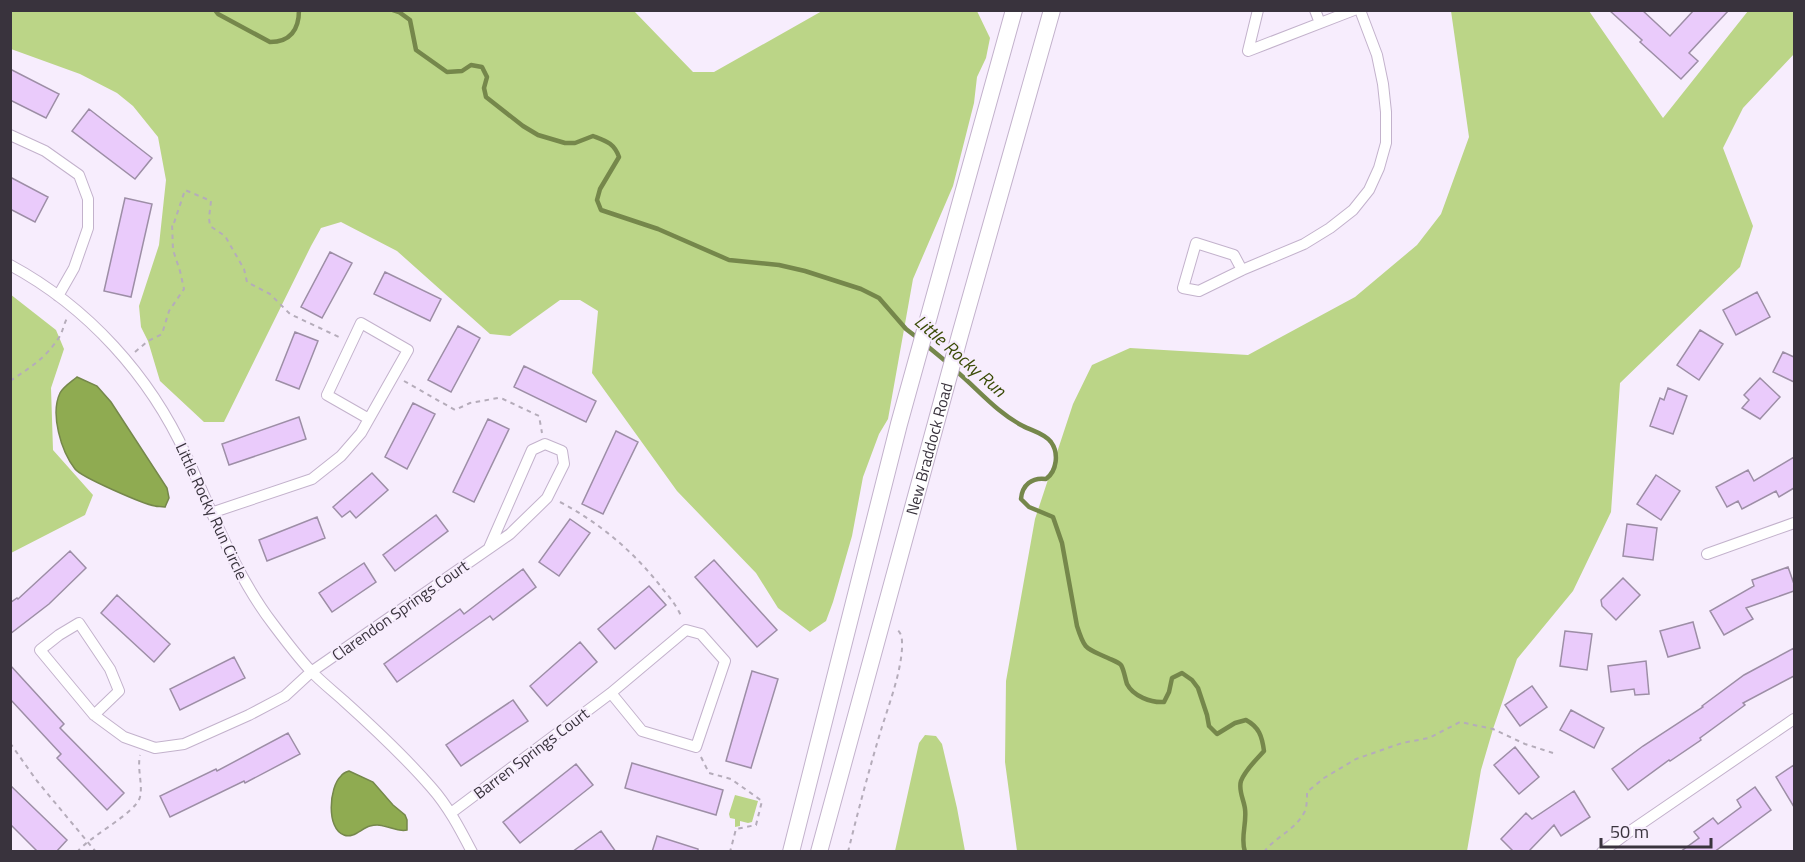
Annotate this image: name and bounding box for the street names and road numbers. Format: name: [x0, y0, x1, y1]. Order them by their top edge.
street label: New Braddock Road: [899, 380, 958, 518]
street label: Little Rocky Run Circle: [170, 439, 254, 583]
street label: Clarendon Springs Court: [327, 553, 474, 666]
street label: Barren Springs Court: [468, 701, 594, 805]

